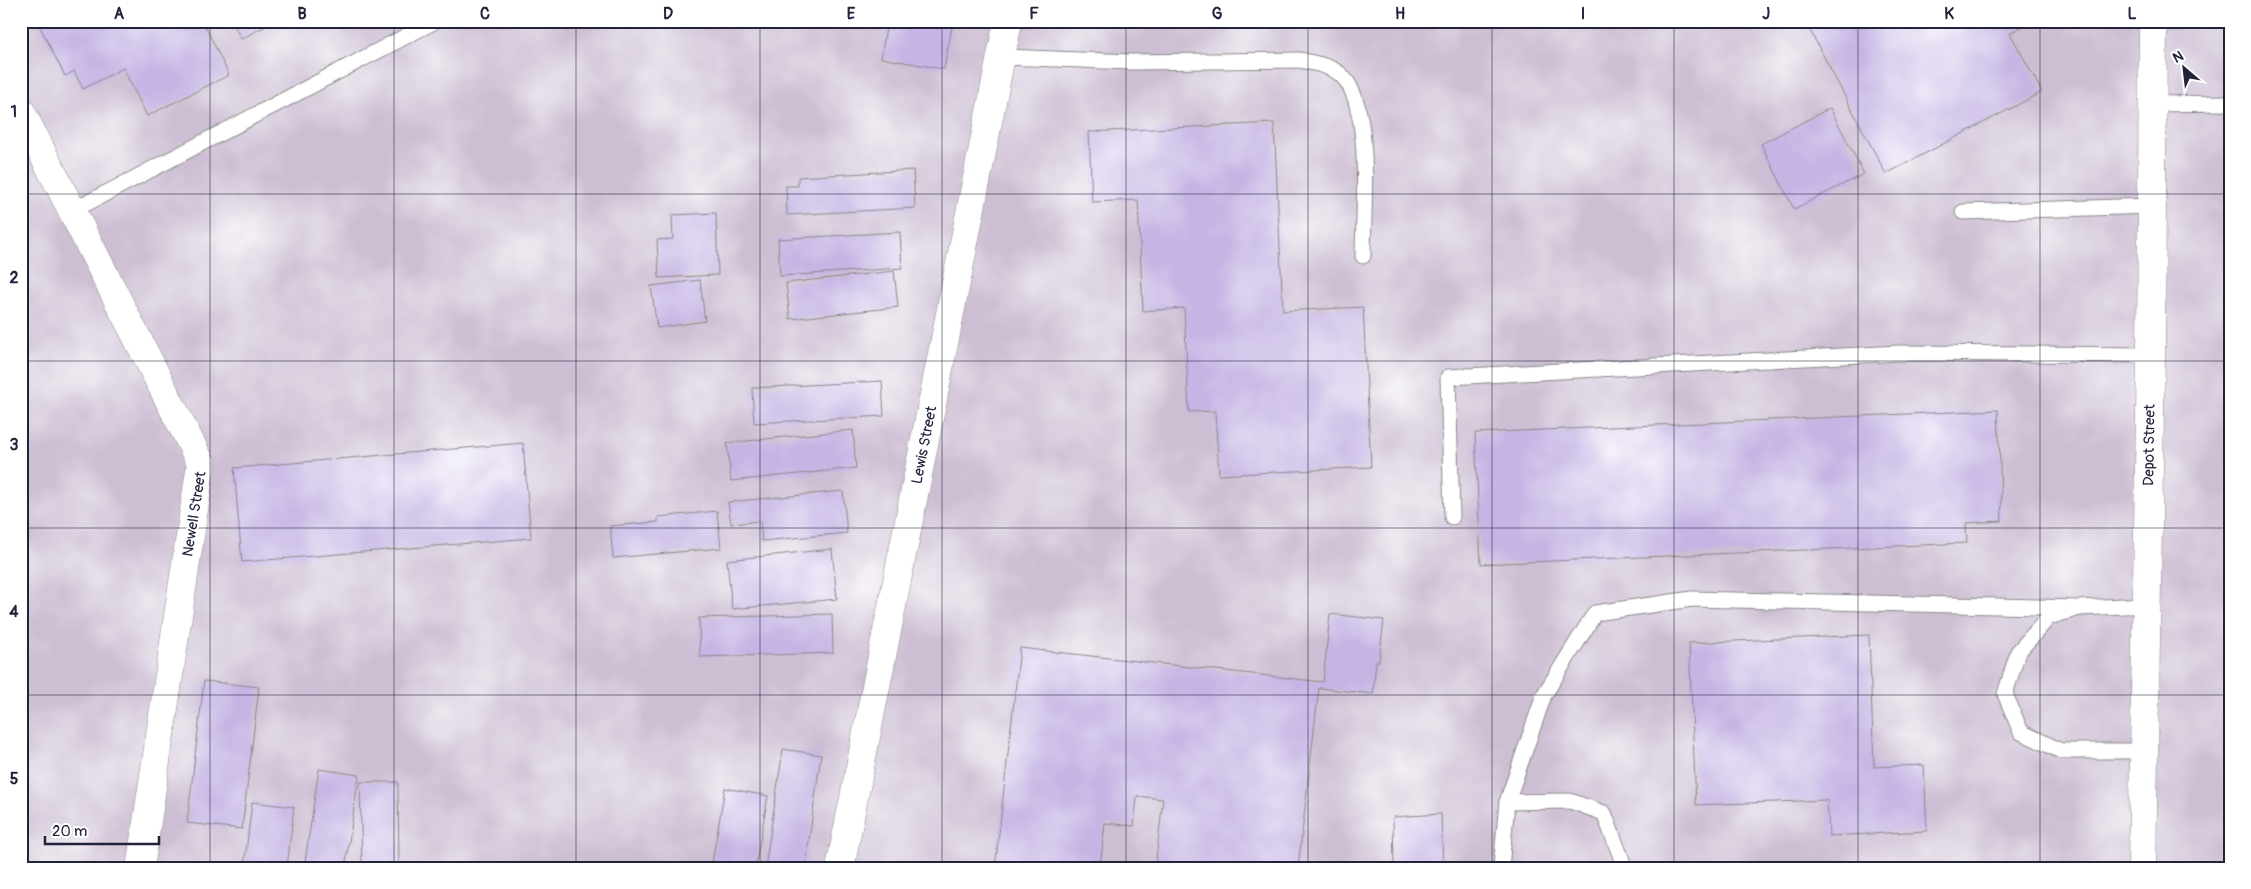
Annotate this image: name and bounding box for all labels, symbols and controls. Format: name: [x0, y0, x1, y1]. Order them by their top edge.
text: A: [114, 4, 125, 24]
text: B: [297, 4, 307, 24]
text: C: [480, 4, 490, 24]
text: D: [663, 4, 673, 24]
text: E: [847, 4, 856, 24]
text: F: [1029, 4, 1039, 24]
text: G: [1212, 4, 1223, 24]
text: H: [1395, 4, 1405, 24]
text: I: [1581, 4, 1585, 24]
text: J: [1762, 4, 1770, 24]
text: K: [1944, 4, 1954, 24]
text: L: [2127, 4, 2137, 24]
north arrow: [2158, 42, 2208, 92]
text: N: [2170, 47, 2186, 67]
text: 1: [11, 102, 17, 122]
text: 2: [10, 268, 19, 288]
street label: Lewis Street: [908, 403, 942, 486]
street label: Depot Street: [2139, 403, 2160, 486]
text: 3: [10, 435, 19, 455]
street label: Newell Street: [178, 469, 211, 558]
text: 4: [9, 602, 19, 622]
text: 5: [10, 769, 19, 789]
scale bar: [45, 814, 159, 846]
text: 20 m: [52, 822, 87, 841]

